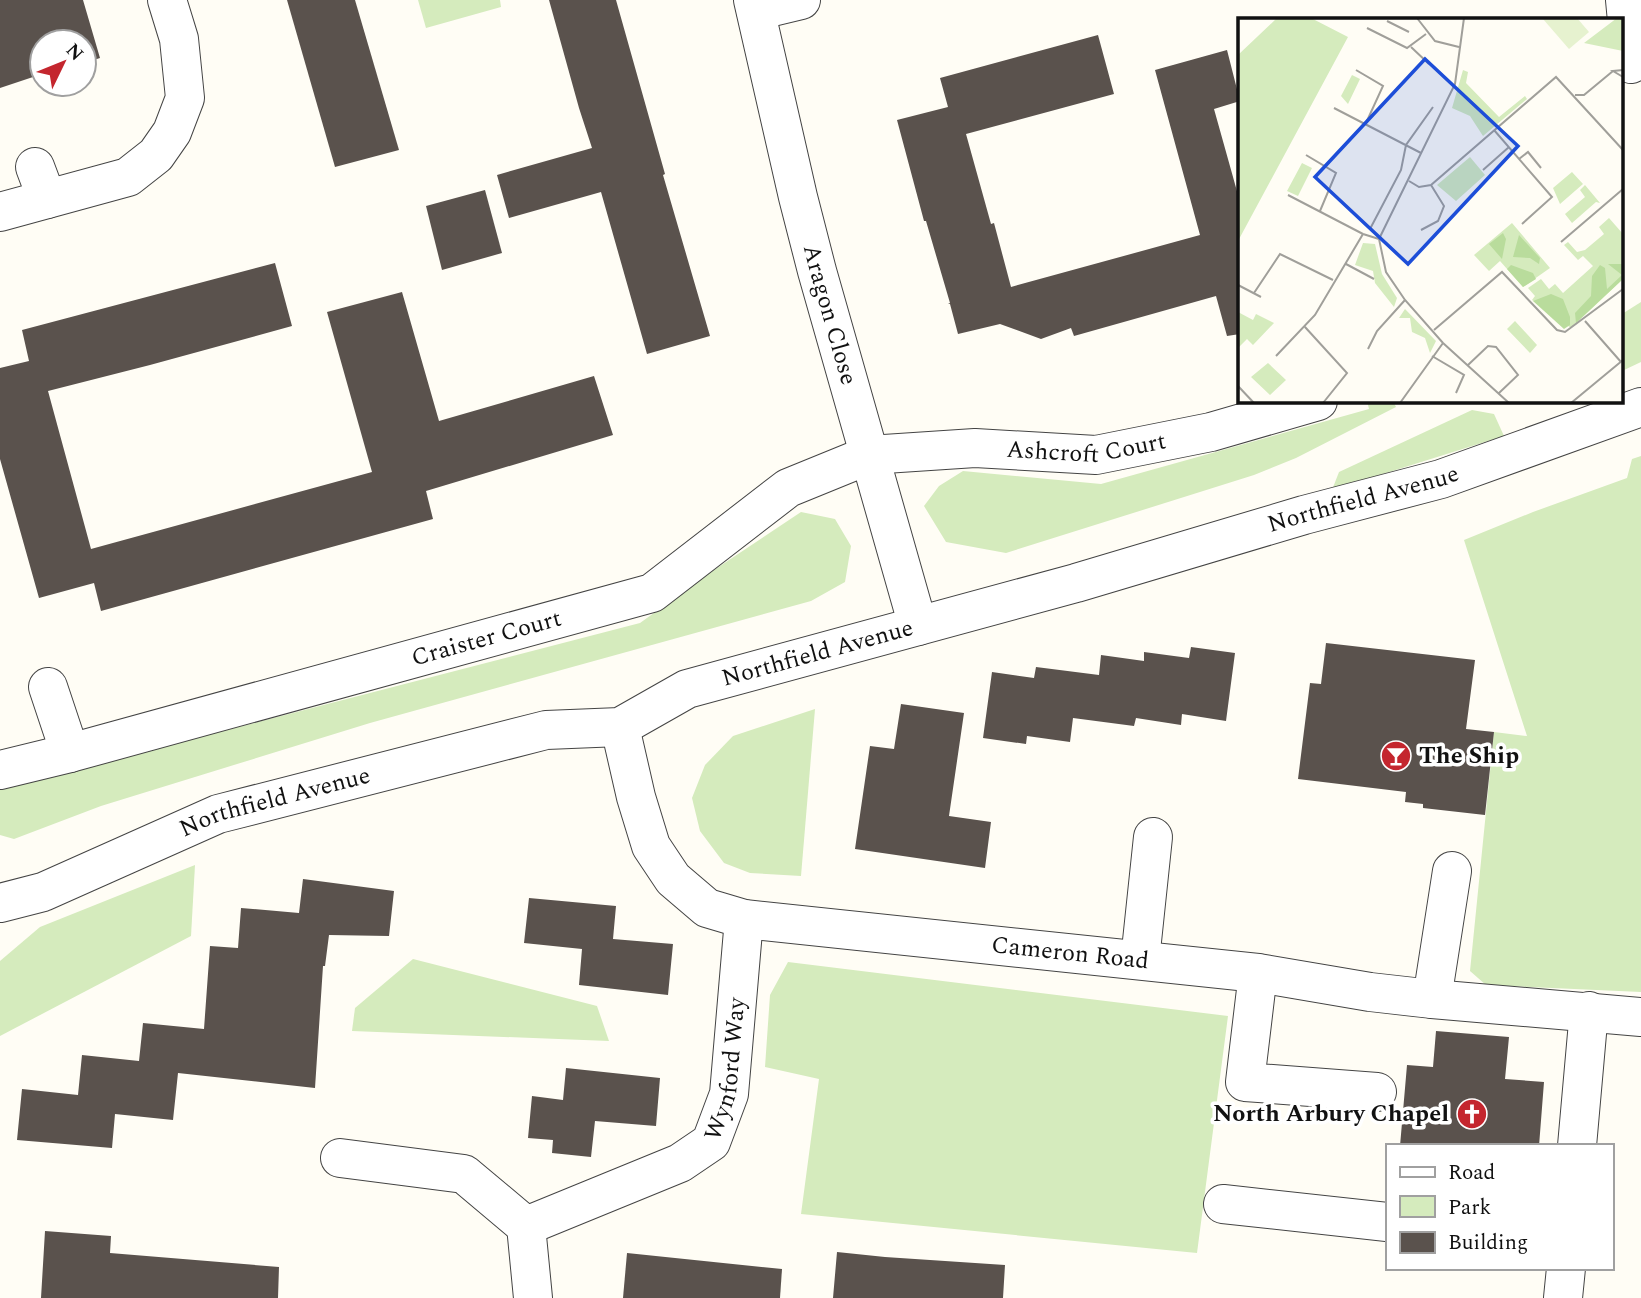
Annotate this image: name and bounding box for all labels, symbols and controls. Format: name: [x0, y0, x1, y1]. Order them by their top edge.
inset map: [1238, 18, 1624, 402]
north arrow: [28, 28, 98, 98]
text: N: [58, 37, 90, 68]
street label: Aragon Close: [793, 241, 867, 389]
street label: Ashcroft Court: [1005, 423, 1169, 473]
street label: Northfield Avenue: [1263, 456, 1464, 543]
street label: Craister Court: [407, 601, 566, 676]
street label: Northfield Avenue: [718, 610, 917, 697]
place label: The Ship: [1419, 738, 1519, 774]
bar icon: The Ship: [1379, 739, 1413, 773]
street label: Northfield Avenue: [174, 758, 374, 847]
street label: Cameron Road: [990, 927, 1151, 979]
street label: Wynford Way: [695, 995, 755, 1146]
place label: North Arbury Chapel: [1213, 1096, 1449, 1132]
church icon: North Arbury Chapel: [1455, 1097, 1489, 1131]
legend: [1386, 1144, 1613, 1270]
text: Road: [1448, 1157, 1495, 1189]
text: Park: [1448, 1192, 1492, 1224]
text: Building: [1448, 1227, 1528, 1259]

